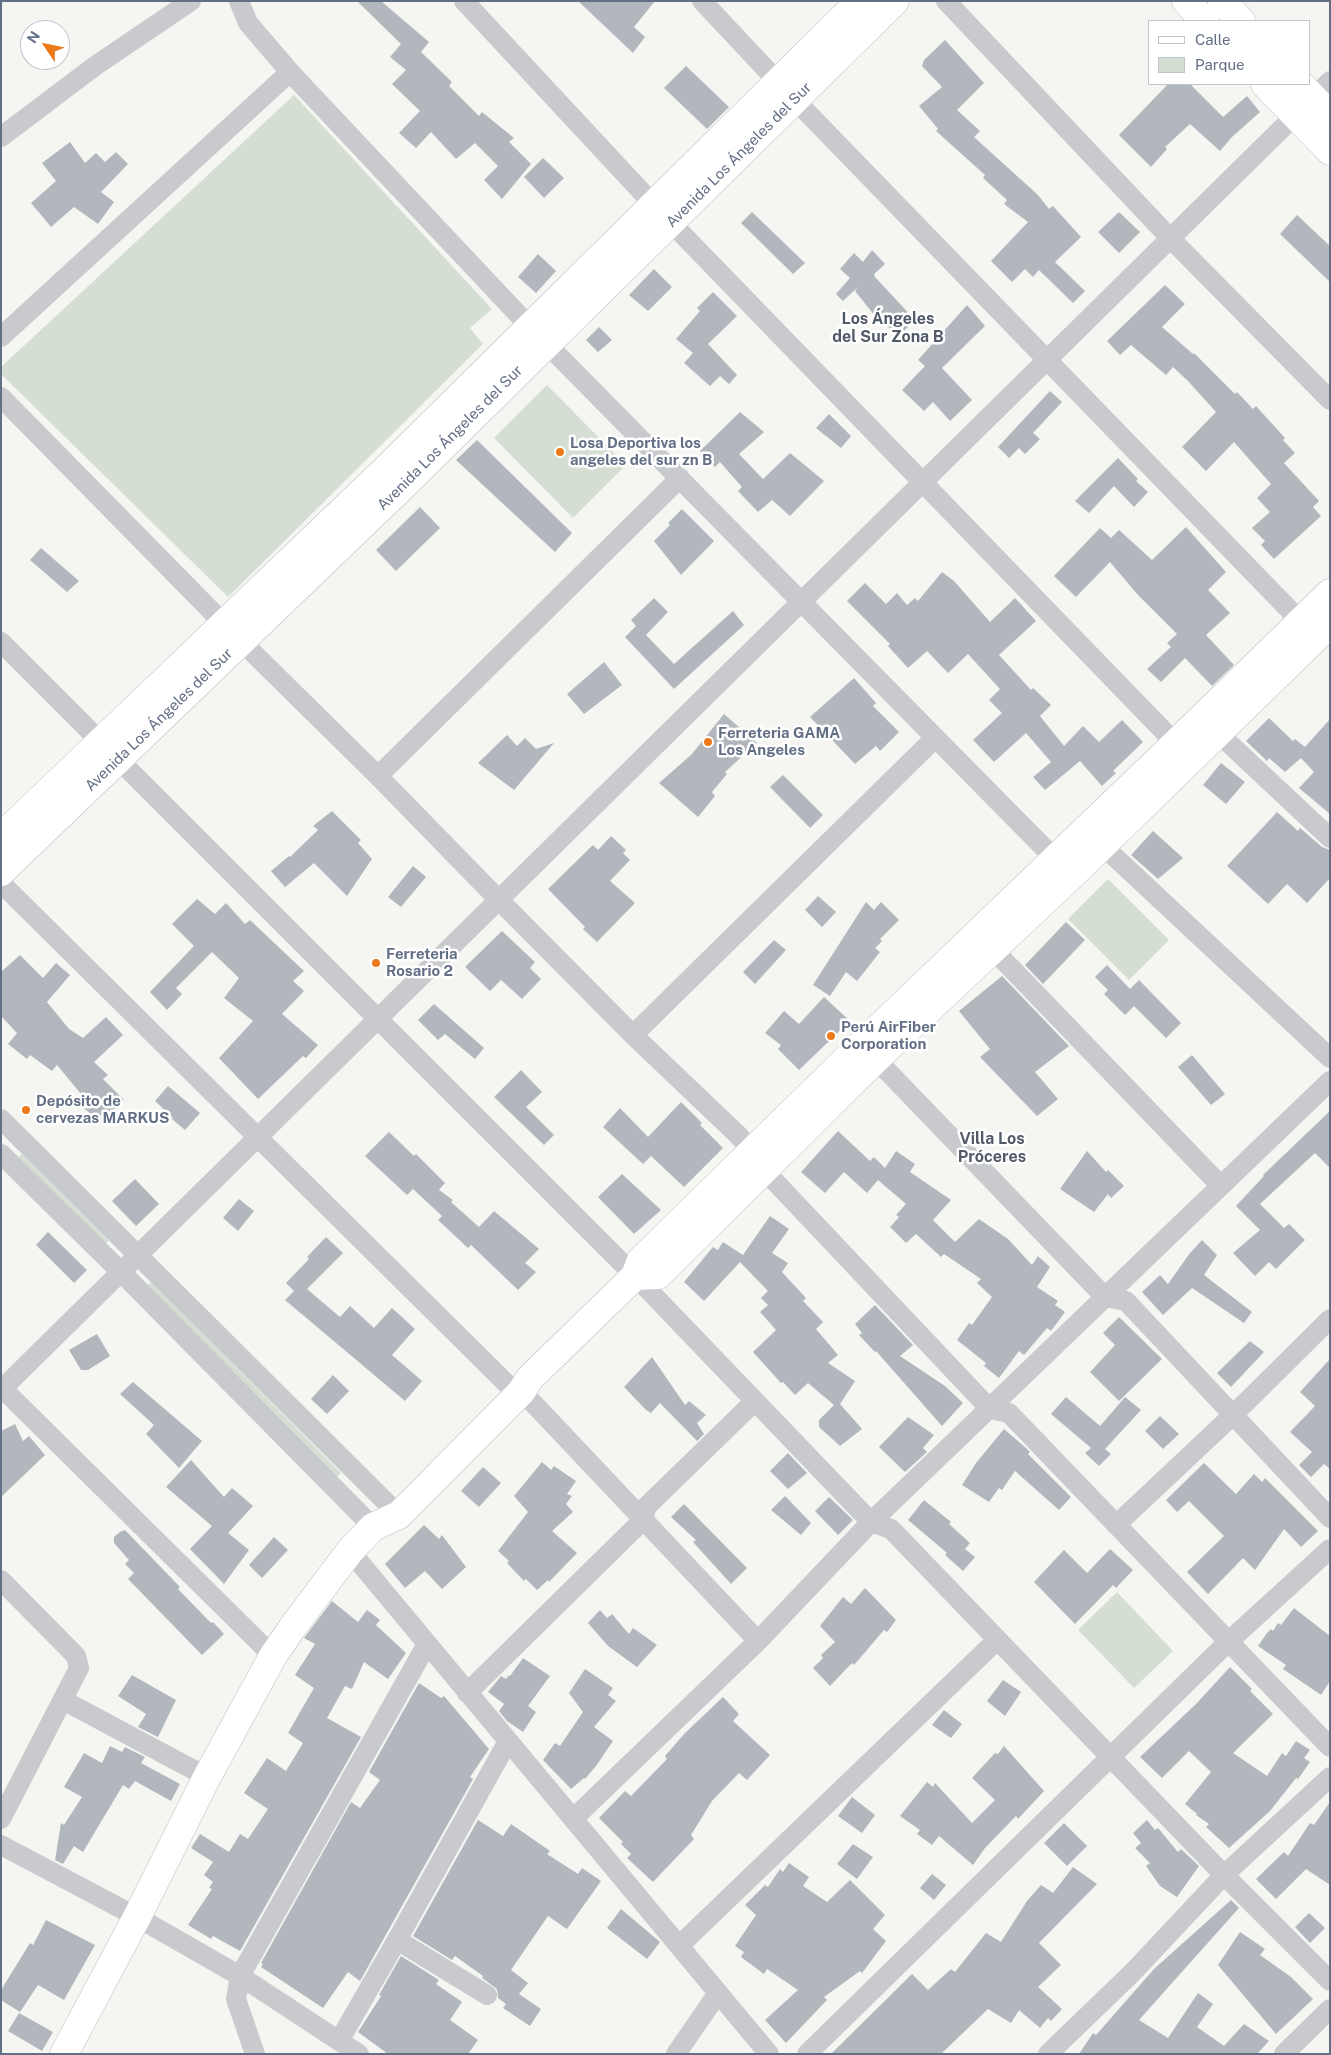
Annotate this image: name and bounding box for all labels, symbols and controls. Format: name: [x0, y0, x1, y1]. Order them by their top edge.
north arrow: [20, 20, 70, 70]
legend: [1148, 20, 1311, 85]
text: N: [24, 28, 43, 46]
text: Calle: [1195, 31, 1231, 48]
text: Parque: [1195, 56, 1245, 73]
street label: Avenida Los Ángeles del Sur: [663, 79, 815, 231]
district label: Los Ángeles del Sur Zona B: [832, 309, 944, 347]
street label: Avenida Los Ángeles del Sur: [374, 362, 526, 514]
place label: Losa Deportiva los angeles del sur zn B: [570, 434, 712, 469]
marker: Losa Deportiva los angeles del sur zn B: [554, 446, 566, 458]
street label: Avenida Los Ángeles del Sur: [82, 645, 236, 795]
place label: Ferreteria GAMA Los Angeles: [718, 724, 840, 759]
marker: Ferreteria GAMA Los Angeles: [702, 736, 714, 748]
place label: Ferreteria Rosario 2: [386, 945, 458, 980]
marker: Ferreteria Rosario 2: [370, 957, 382, 969]
place label: Perú AirFiber Corporation: [841, 1018, 936, 1053]
marker: Perú AirFiber Corporation: [825, 1030, 837, 1042]
place label: Depósito de cervezas MARKUS: [36, 1092, 169, 1127]
marker: Depósito de cervezas MARKUS: [20, 1104, 32, 1116]
district label: Villa Los Próceres: [958, 1129, 1026, 1167]

